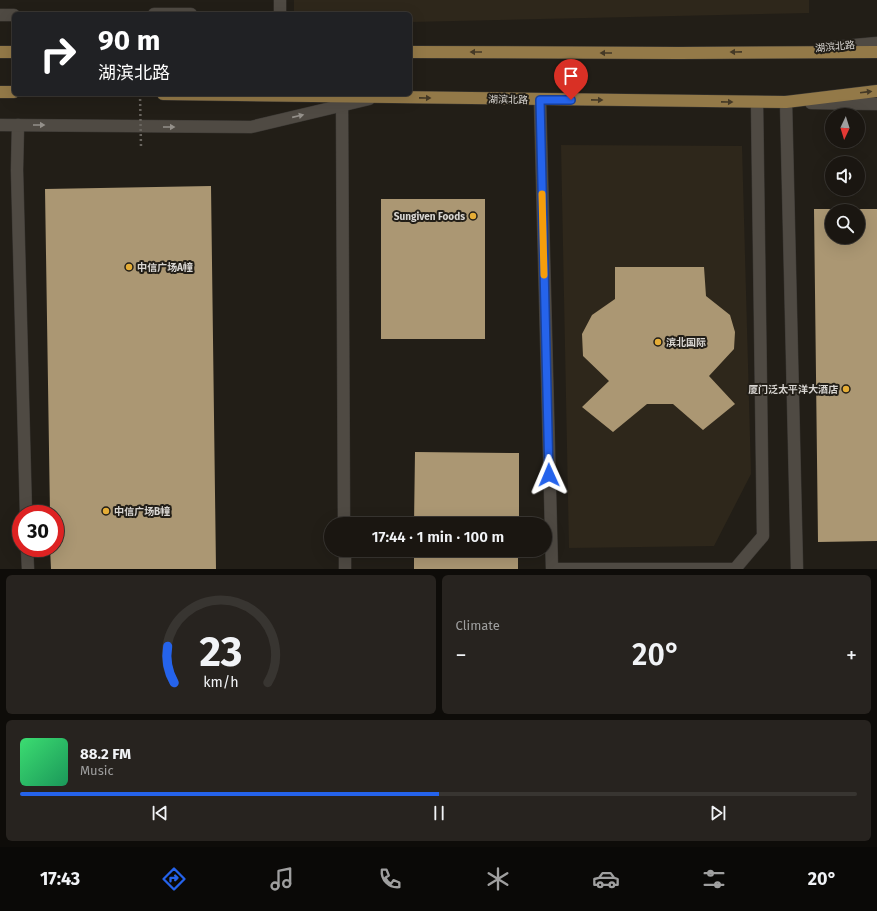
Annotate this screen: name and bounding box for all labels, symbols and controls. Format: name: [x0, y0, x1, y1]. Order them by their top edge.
text: 90 m: [98, 24, 160, 57]
icon: right: [32, 28, 84, 80]
street label: 湖滨北路: [815, 39, 856, 55]
one-way arrow: [469, 49, 482, 55]
one-way arrow: [729, 49, 742, 55]
one-way arrow: [599, 50, 612, 56]
pin: [554, 59, 588, 100]
text: 湖滨北路: [98, 62, 170, 84]
icon: arrive: [560, 65, 582, 87]
one-way arrow: [860, 89, 872, 96]
street label: 湖滨北路: [488, 94, 528, 106]
one-way arrow: [419, 95, 432, 101]
one-way arrow: [591, 97, 604, 103]
one-way arrow: [721, 99, 734, 105]
north arrow: [825, 108, 865, 148]
map controls: [825, 108, 865, 244]
one-way arrow: [292, 113, 304, 119]
one-way arrow: [33, 122, 45, 129]
one-way arrow: [163, 124, 176, 130]
button: sound: [825, 156, 865, 196]
button: search: [825, 204, 865, 244]
place label: Sungiven Foods: [394, 211, 465, 223]
marker: Sungiven Foods: [468, 211, 478, 221]
place label: 中信广场A幢: [137, 261, 193, 274]
marker: 中信广场A幢: [124, 262, 134, 272]
marker: 滨北国际: [653, 337, 663, 347]
place label: 滨北国际: [666, 337, 706, 349]
place label: 厦门泛太平洋大酒店: [748, 384, 838, 396]
marker: 厦门泛太平洋大酒店: [841, 384, 851, 394]
position arrow: [528, 454, 570, 496]
speed limit sign: 30: [12, 505, 64, 557]
place label: 中信广场B幢: [114, 505, 170, 518]
marker: 中信广场B幢: [101, 506, 111, 516]
text: 17:44 · 1 min · 100 m: [372, 528, 504, 546]
text: Climate: [456, 618, 500, 633]
text: 23: [199, 626, 242, 676]
text: 20°: [632, 637, 680, 673]
text: −: [456, 642, 467, 669]
text: +: [846, 642, 857, 669]
text: km/h: [203, 673, 238, 690]
text: 88.2 FM: [80, 745, 131, 763]
text: Music: [80, 763, 114, 778]
icon: previous: [149, 802, 171, 824]
icon: pause: [428, 802, 450, 824]
icon: next: [707, 802, 729, 824]
icon: directions: [160, 865, 188, 893]
icon: music: [268, 865, 296, 893]
icon: phone: [376, 865, 404, 893]
icon: climate: [484, 865, 512, 893]
icon: car: [592, 865, 620, 893]
icon: filters: [700, 865, 728, 893]
text: 17:43: [40, 868, 80, 890]
text: 20°: [808, 868, 837, 890]

